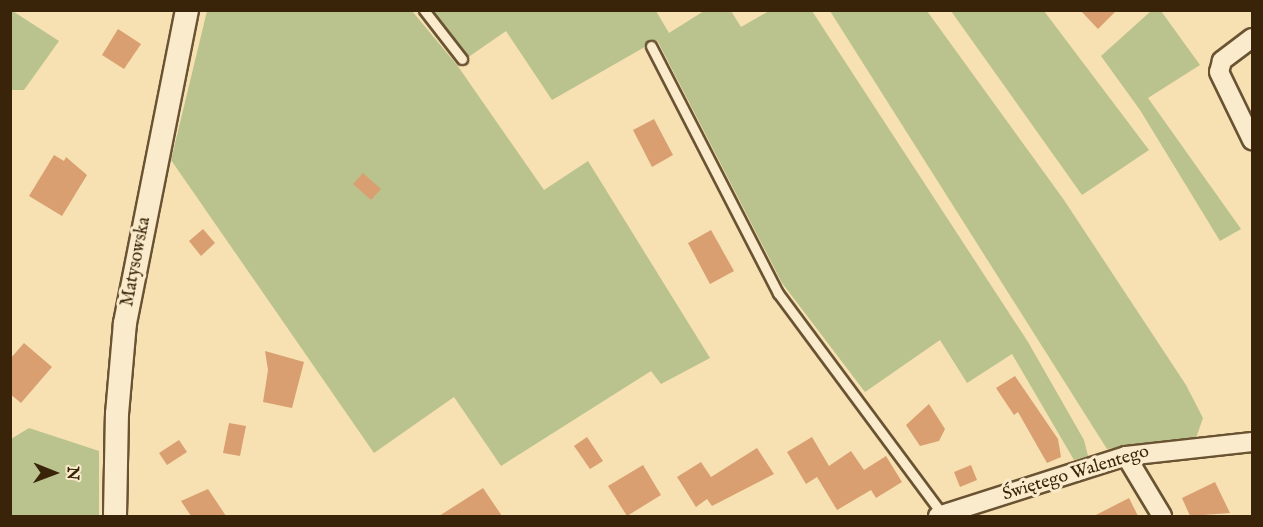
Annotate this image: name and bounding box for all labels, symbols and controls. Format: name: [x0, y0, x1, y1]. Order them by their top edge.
street label: Matysowska: [118, 215, 156, 309]
street label: Świętego Walentego: [1000, 441, 1152, 507]
north arrow: [24, 443, 84, 503]
text: N: [62, 466, 82, 480]

